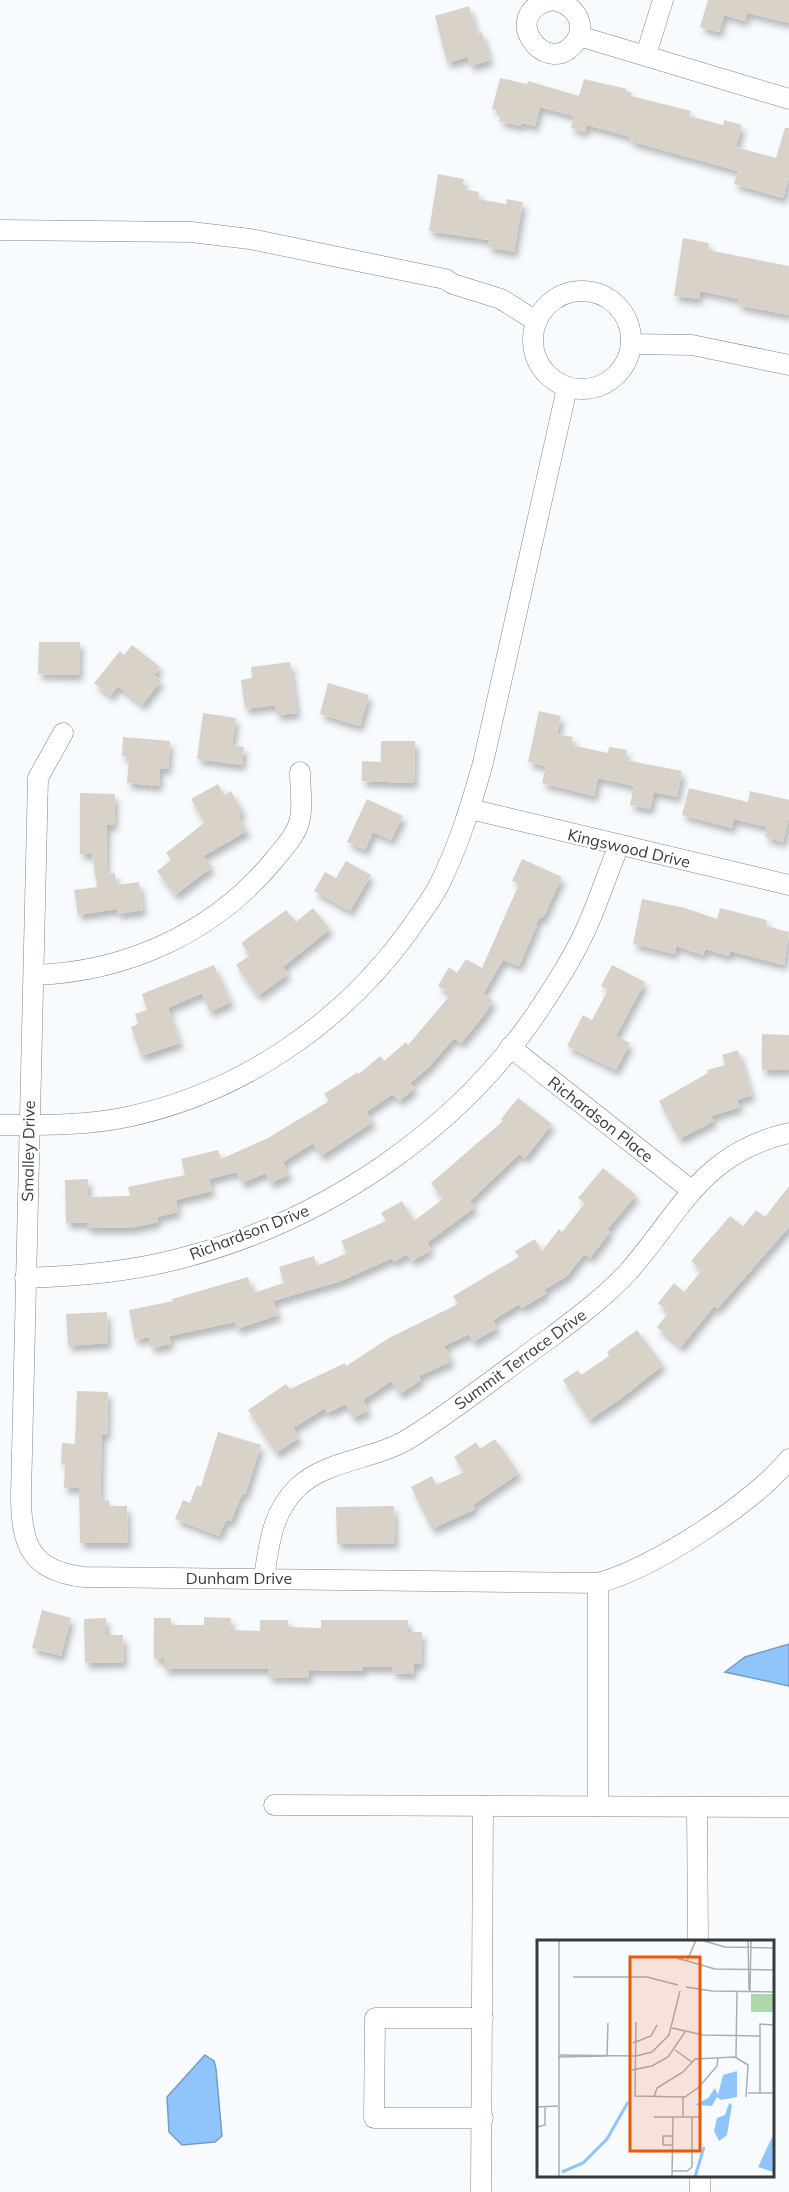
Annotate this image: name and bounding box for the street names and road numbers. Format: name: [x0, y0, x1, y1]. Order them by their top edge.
street label: Kingswood Drive: [566, 824, 692, 872]
street label: Richardson Place: [544, 1072, 658, 1166]
street label: Smalley Drive: [17, 1100, 39, 1202]
street label: Richardson Drive: [186, 1200, 312, 1264]
street label: Summit Terrace Drive: [450, 1304, 590, 1414]
street label: Dunham Drive: [186, 1568, 292, 1588]

